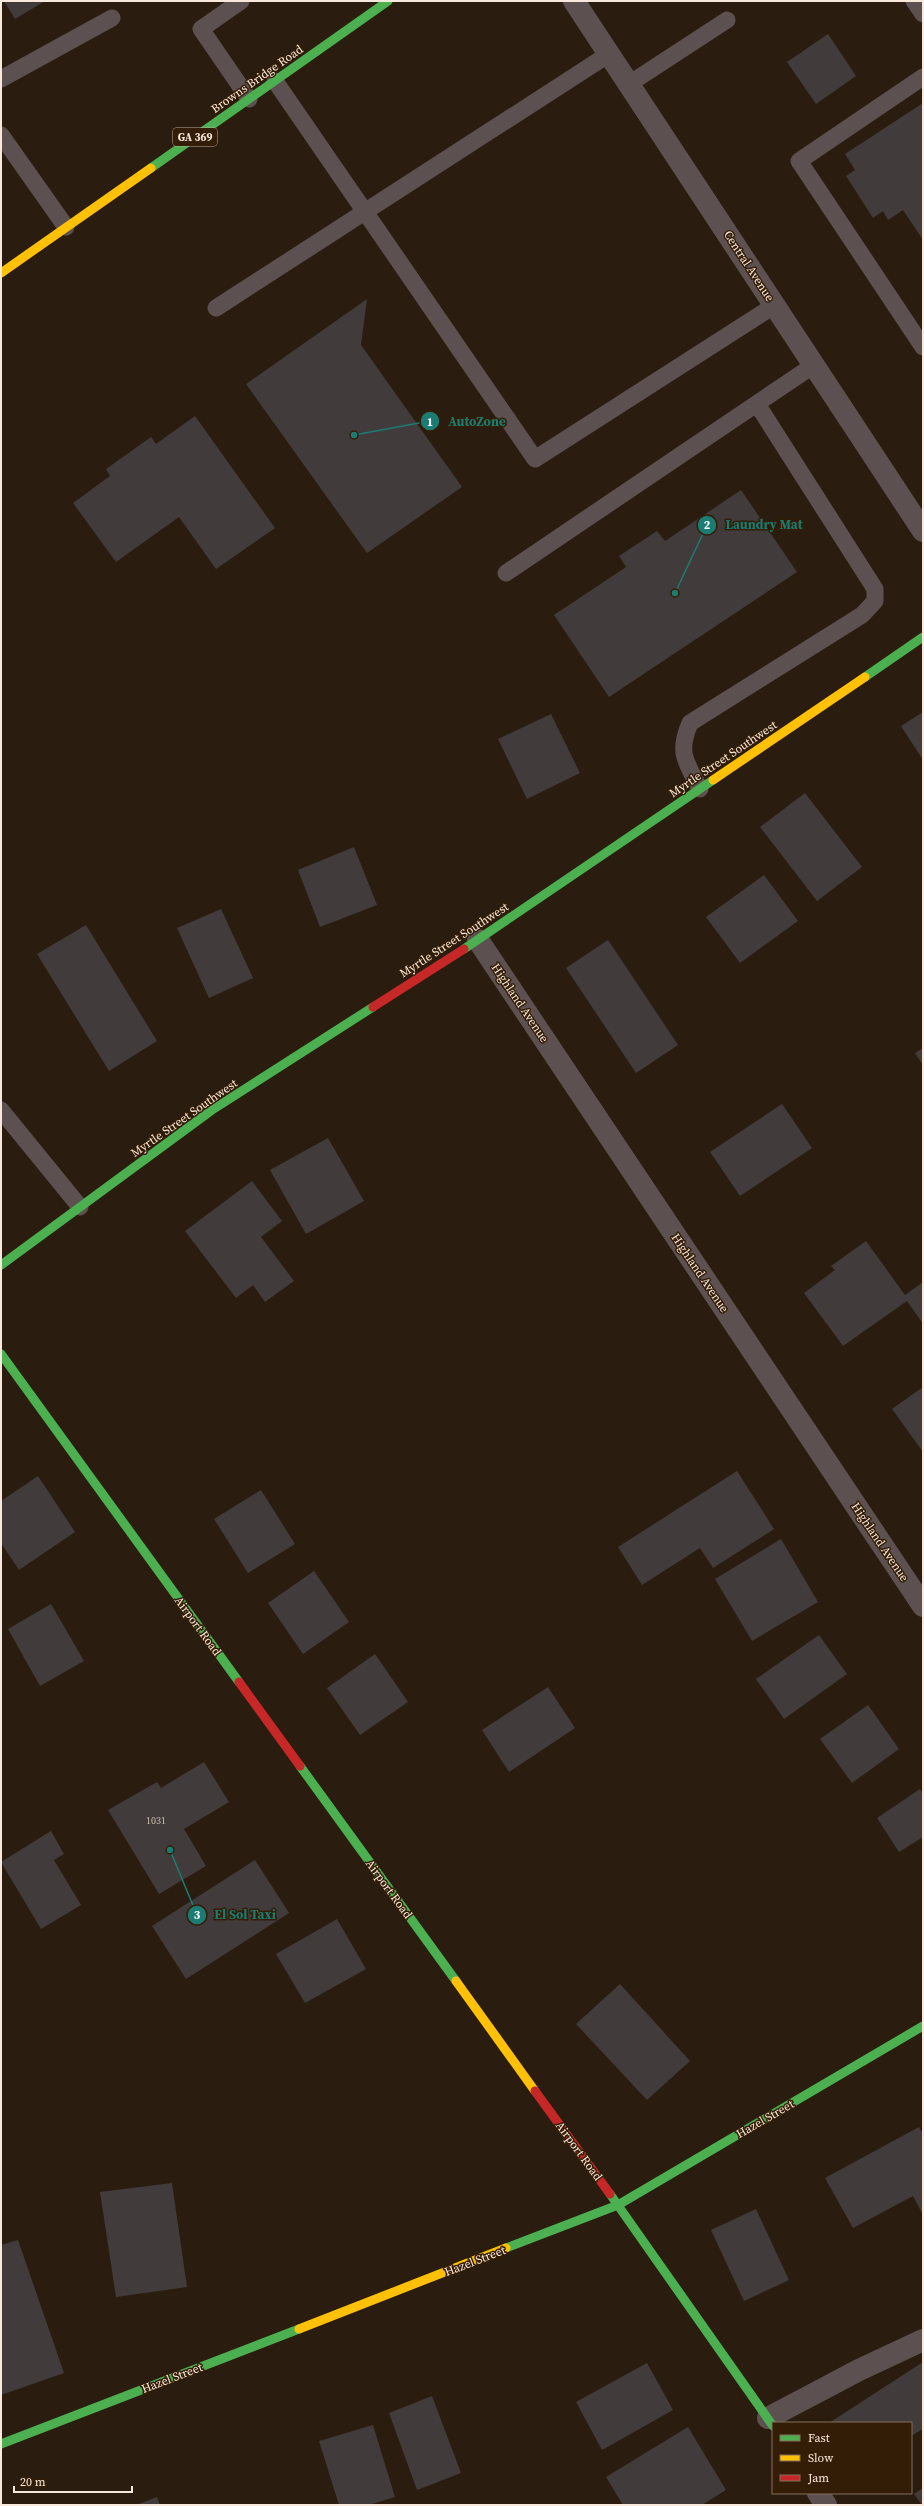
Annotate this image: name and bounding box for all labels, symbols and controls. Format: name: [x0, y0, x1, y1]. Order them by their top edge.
street label: Browns Bridge Road: [208, 41, 306, 117]
road number: GA 369: [173, 128, 217, 146]
street label: Central Avenue: [720, 227, 778, 305]
callout: AutoZone: [420, 409, 514, 434]
text: AutoZone: [448, 413, 506, 430]
text: 1: [427, 414, 433, 430]
callout: Laundry Mat: [697, 512, 810, 537]
text: Laundry Mat: [726, 516, 803, 533]
text: 2: [704, 517, 711, 533]
street label: Myrtle Street Southwest: [666, 717, 780, 801]
street label: Myrtle Street Southwest: [397, 899, 512, 981]
street label: Highland Avenue: [488, 960, 552, 1046]
street label: Myrtle Street Southwest: [128, 1075, 241, 1161]
street label: Highland Avenue: [668, 1230, 732, 1316]
street label: Highland Avenue: [848, 1499, 912, 1585]
street label: Airport Road: [171, 1593, 225, 1659]
house number: 1031: [146, 1814, 166, 1827]
street label: Airport Road: [362, 1856, 416, 1922]
callout: El Sol Taxi: [187, 1902, 284, 1927]
text: El Sol Taxi: [214, 1906, 276, 1923]
text: 3: [194, 1907, 201, 1923]
street label: Hazel Street: [733, 2096, 797, 2142]
street label: Airport Road: [552, 2118, 606, 2184]
street label: Hazel Street: [442, 2242, 508, 2280]
street label: Hazel Street: [139, 2359, 205, 2397]
legend: [772, 2422, 912, 2494]
text: Fast: [808, 2430, 830, 2446]
text: Slow: [808, 2450, 834, 2466]
scale bar: [14, 2468, 132, 2494]
text: Jam: [807, 2470, 829, 2486]
text: 20 m: [20, 2474, 46, 2490]

